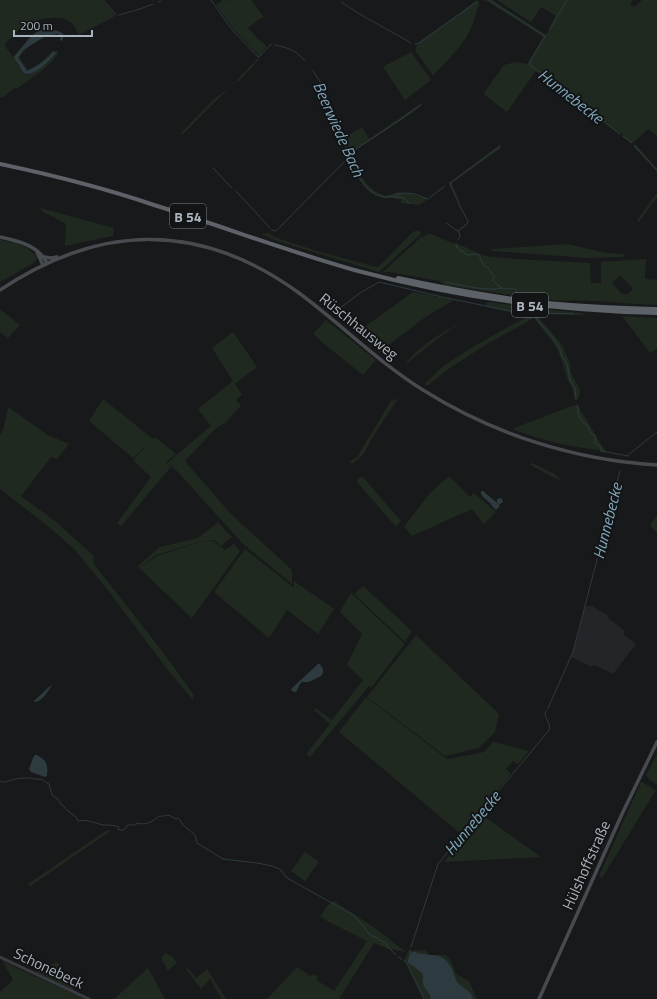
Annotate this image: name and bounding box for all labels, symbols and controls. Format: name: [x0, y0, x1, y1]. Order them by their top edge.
scale bar: [14, 12, 92, 38]
text: 200 m: [20, 16, 53, 35]
water label: Hunnebecke: [533, 63, 610, 130]
water label: Beerwiede Bach: [307, 77, 371, 181]
road number: B 54: [170, 204, 206, 228]
street label: Rüschhausweg: [315, 287, 404, 365]
road number: B 54: [512, 293, 548, 317]
water label: Hunnebecke: [586, 479, 628, 561]
water label: Hunnebecke: [438, 784, 507, 860]
street label: Hülshoffstraße: [556, 817, 616, 913]
street label: Schonebeck: [10, 942, 88, 994]

